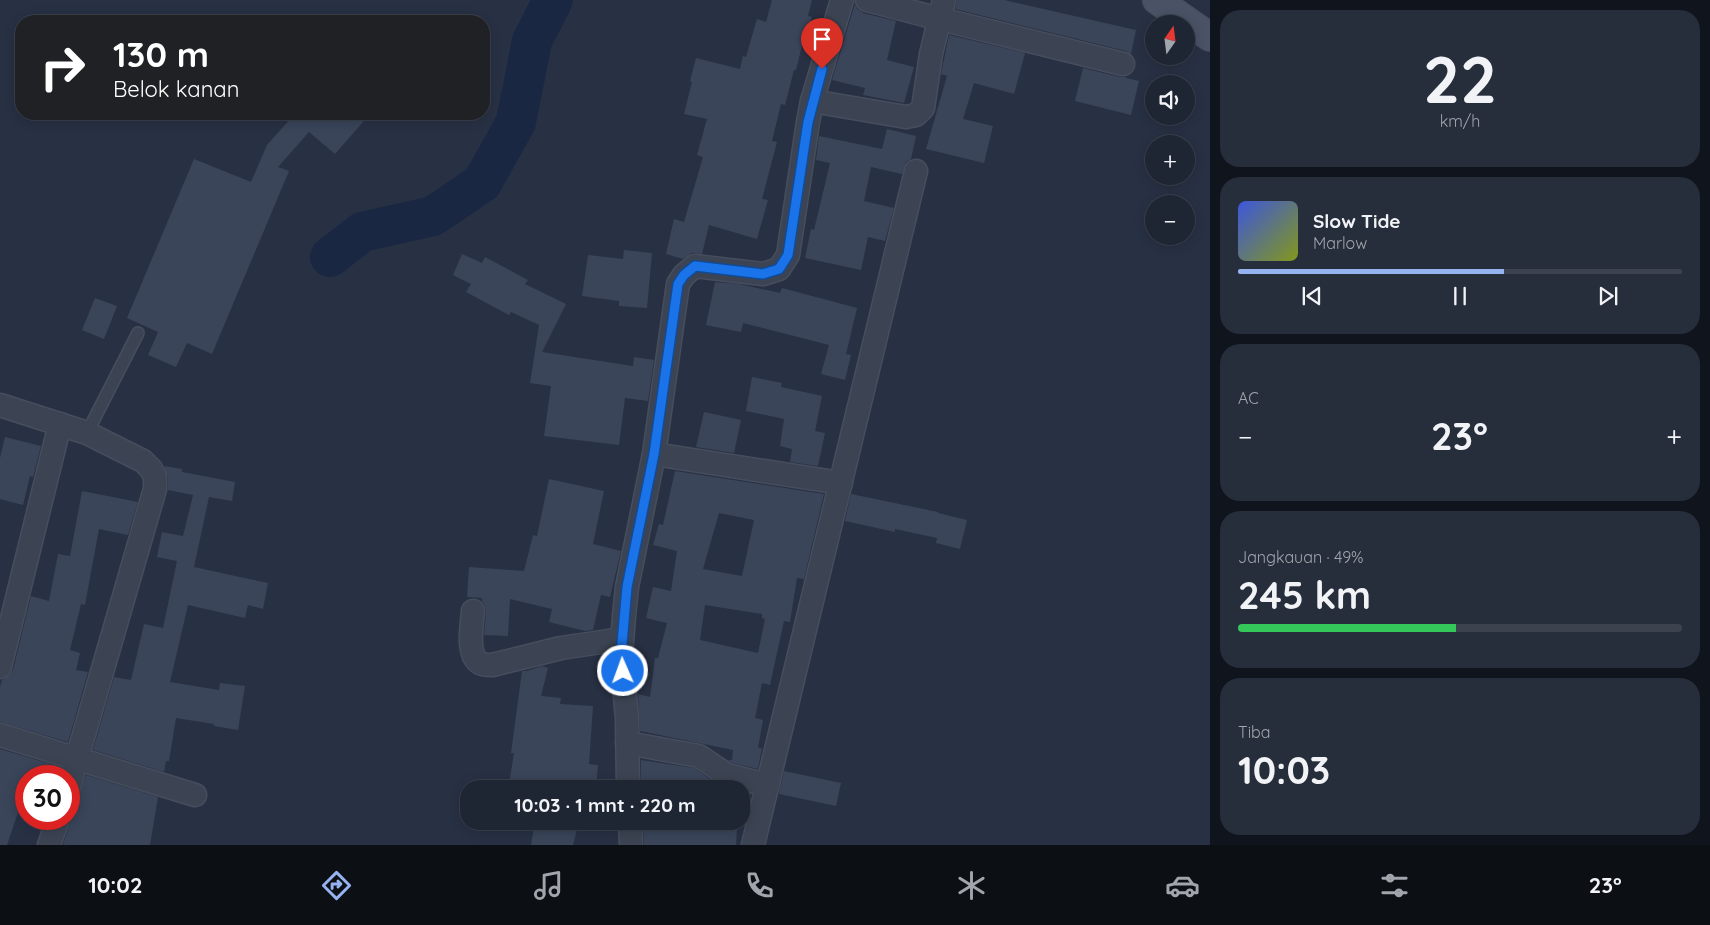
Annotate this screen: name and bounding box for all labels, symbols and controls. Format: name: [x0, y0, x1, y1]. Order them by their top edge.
north arrow: [1145, 15, 1195, 65]
map controls: [1145, 15, 1195, 245]
pin: [801, 18, 843, 69]
icon: arrive: [808, 25, 836, 53]
text: 130 m: [113, 32, 209, 76]
icon: right: [30, 35, 95, 100]
text: 22: [1423, 38, 1497, 119]
text: Belok kanan: [113, 75, 239, 103]
button: sound: [1145, 75, 1195, 125]
text: km/h: [1440, 111, 1480, 131]
button: +: [1145, 135, 1195, 185]
button: −: [1145, 195, 1195, 245]
text: Slow Tide: [1313, 209, 1401, 233]
text: Marlow: [1313, 233, 1367, 253]
icon: previous: [1298, 282, 1326, 310]
icon: pause: [1446, 282, 1474, 310]
icon: next: [1594, 282, 1622, 310]
text: AC: [1238, 388, 1259, 408]
text: 23°: [1431, 412, 1488, 460]
text: −: [1238, 419, 1253, 454]
text: +: [1666, 419, 1682, 454]
text: Jangkauan · 49%: [1238, 547, 1363, 567]
text: 245 km: [1238, 571, 1371, 619]
position arrow: [596, 644, 648, 696]
text: Tiba: [1238, 722, 1270, 742]
text: 10:03: [1238, 746, 1330, 794]
speed limit sign: 30: [15, 765, 80, 830]
text: 10:03 · 1 mnt · 220 m: [514, 793, 696, 817]
icon: directions: [319, 868, 354, 903]
icon: music: [531, 868, 566, 903]
icon: phone: [742, 868, 777, 903]
icon: climate: [954, 868, 989, 903]
icon: car: [1165, 868, 1200, 903]
icon: filters: [1377, 868, 1412, 903]
text: 10:02: [88, 871, 142, 899]
text: 23°: [1589, 871, 1622, 899]

